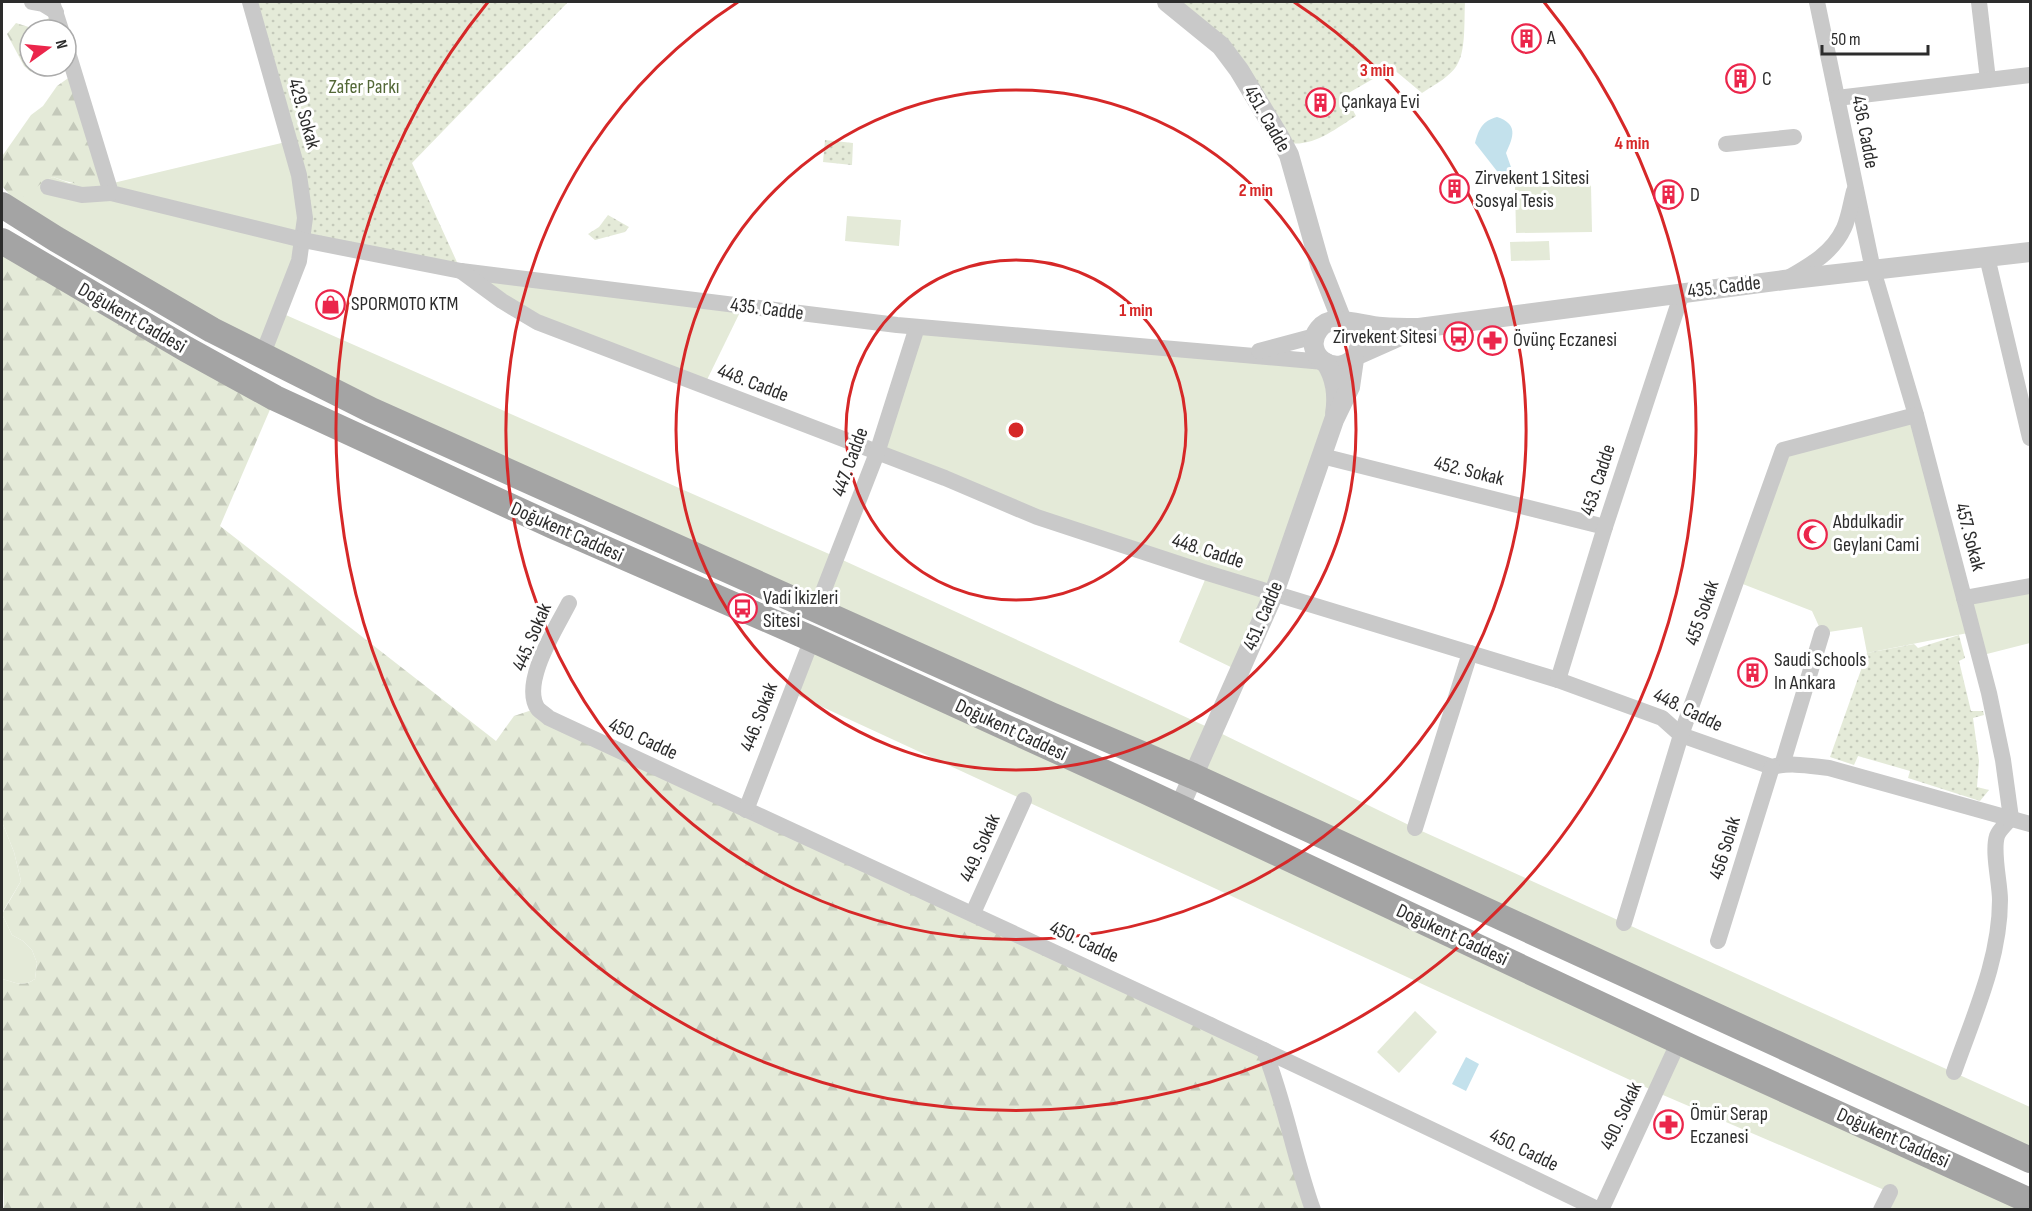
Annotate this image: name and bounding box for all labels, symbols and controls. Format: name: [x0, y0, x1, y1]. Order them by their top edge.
north arrow: [18, 18, 78, 78]
scale bar: [1822, 18, 1928, 56]
building icon: A: [1510, 22, 1542, 54]
place label: A: [1546, 26, 1556, 50]
text: 50 m: [1831, 29, 1861, 50]
text: N: [51, 38, 71, 51]
text: 3 min: [1360, 60, 1394, 81]
building icon: C: [1725, 63, 1757, 95]
place label: C: [1762, 67, 1772, 91]
park label: Zafer Parkı: [328, 75, 400, 99]
street label: 429. Sokak: [283, 76, 326, 152]
street label: 451. Cadde: [1238, 81, 1296, 157]
building icon: Çankaya Evi: [1304, 86, 1336, 118]
place label: Çankaya Evi: [1341, 90, 1420, 114]
street label: 436. Cadde: [1846, 93, 1884, 171]
text: 4 min: [1615, 133, 1649, 154]
place label: Zirvekent 1 Sitesi Sosyal Tesis: [1475, 166, 1589, 213]
building icon: Zirvekent 1 Sitesi Sosyal Tesis: [1438, 173, 1470, 205]
building icon: D: [1653, 179, 1685, 211]
text: 2 min: [1239, 180, 1273, 201]
place label: D: [1690, 183, 1700, 207]
street label: 435. Cadde: [1686, 271, 1762, 303]
street label: Doğukent Caddesi: [74, 277, 190, 359]
shop icon: SPORMOTO KTM: [314, 288, 346, 320]
place label: SPORMOTO KTM: [351, 292, 458, 316]
street label: 435. Cadde: [729, 293, 805, 325]
text: 1 min: [1119, 300, 1153, 321]
bus stop icon: Zirvekent Sitesi: [1442, 321, 1474, 353]
pharmacy icon: Övünç Eczanesi: [1476, 324, 1508, 356]
place label: Zirvekent Sitesi: [1333, 325, 1437, 349]
place label: Övünç Eczanesi: [1513, 328, 1617, 352]
street label: 448. Cadde: [714, 358, 792, 408]
centre of rings: [1006, 420, 1026, 440]
street label: 447. Cadde: [826, 424, 874, 500]
street label: 453. Cadde: [1575, 441, 1621, 519]
street label: 452. Sokak: [1431, 451, 1507, 491]
street label: Doğukent Caddesi: [507, 497, 627, 567]
street label: 457. Sokak: [1949, 500, 1991, 574]
place label: Abdulkadir Geylani Cami: [1832, 510, 1919, 557]
mosque icon: Abdulkadir Geylani Cami: [1796, 518, 1828, 550]
street label: 448. Cadde: [1169, 528, 1247, 574]
street label: 455 Sokak: [1680, 577, 1724, 649]
street label: 451. Cadde: [1238, 578, 1288, 654]
place label: Vadi İkizleri Sitesi: [763, 586, 838, 633]
bus stop icon: Vadi İkizleri Sitesi: [726, 593, 758, 625]
street label: 445. Sokak: [507, 599, 557, 675]
place label: Saudi Schools In Ankara: [1774, 648, 1866, 695]
building icon: Saudi Schools In Ankara: [1737, 656, 1769, 688]
street label: 446. Sokak: [735, 679, 783, 755]
street label: 448. Cadde: [1649, 683, 1727, 737]
street label: Doğukent Caddesi: [951, 694, 1071, 766]
street label: 450. Cadde: [605, 713, 681, 765]
street label: 449. Sokak: [954, 810, 1006, 886]
street label: 456 Solak: [1704, 813, 1746, 882]
street label: Doğukent Caddesi: [1392, 899, 1512, 971]
street label: 450. Cadde: [1046, 916, 1122, 968]
street label: 490. Sokak: [1595, 1078, 1647, 1154]
place label: Ömür Serap Eczanesi: [1690, 1102, 1768, 1149]
street label: Doğukent Caddesi: [1833, 1103, 1953, 1173]
pharmacy icon: Ömür Serap Eczanesi: [1653, 1109, 1685, 1141]
street label: 450. Cadde: [1486, 1123, 1562, 1177]

